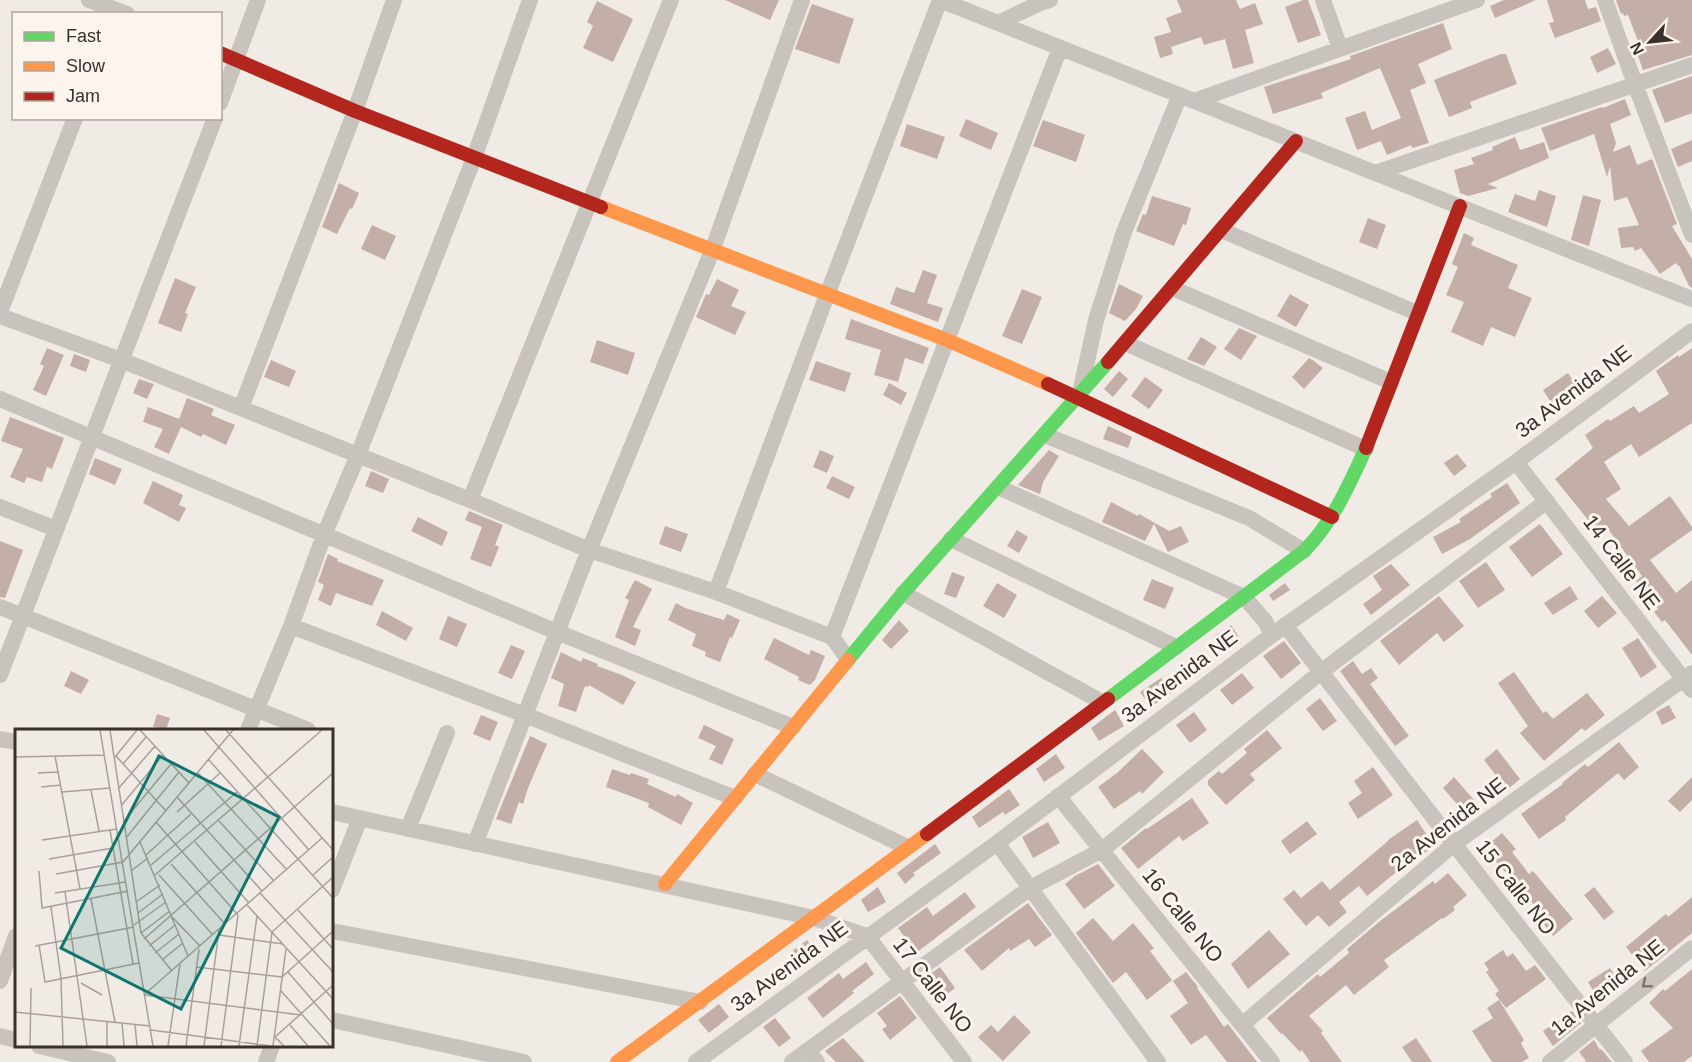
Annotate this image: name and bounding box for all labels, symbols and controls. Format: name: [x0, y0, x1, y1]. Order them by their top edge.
legend: [12, 12, 222, 120]
north arrow: [1620, 12, 1680, 72]
text: Fast: [66, 26, 101, 46]
text: N: [1627, 40, 1647, 58]
text: Slow: [66, 56, 106, 76]
text: Jam: [66, 86, 100, 106]
street label: 3a Avenida NE: [1511, 340, 1635, 442]
street label: 14 Calle NE: [1579, 510, 1665, 614]
street label: 3a Avenida NE: [1117, 625, 1241, 727]
inset map: [15, 729, 333, 1047]
street label: 2a Avenida NE: [1386, 772, 1510, 876]
street label: 15 Calle NO: [1472, 835, 1560, 939]
street label: 16 Calle NO: [1138, 863, 1228, 967]
street label: 3a Avenida NE: [726, 916, 852, 1016]
street label: 17 Calle NO: [889, 933, 977, 1037]
street label: 1a Avenida NE: [1546, 934, 1668, 1040]
one-way arrow: [1642, 977, 1653, 988]

